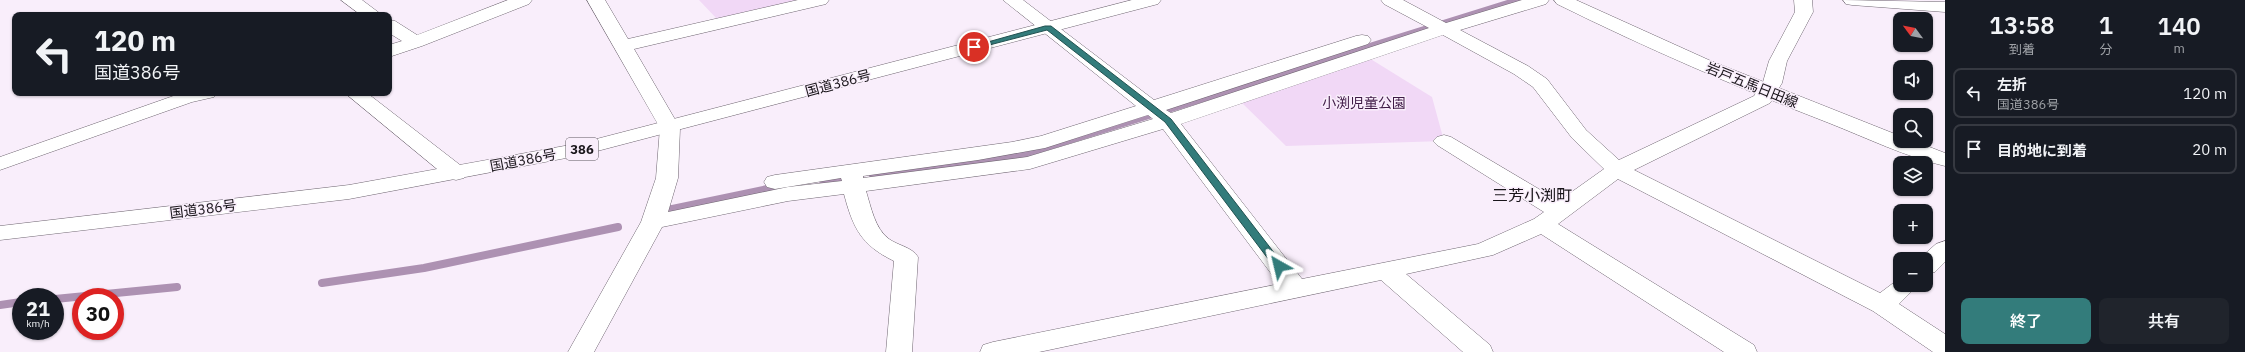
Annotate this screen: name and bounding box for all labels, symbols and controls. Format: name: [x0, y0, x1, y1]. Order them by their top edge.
text: 13:58: [1989, 9, 2055, 41]
text: 1: [2099, 9, 2113, 41]
text: 140: [2158, 10, 2201, 42]
north arrow: [1893, 12, 1933, 52]
map controls: [1893, 12, 1933, 292]
text: 120 m: [94, 22, 176, 59]
icon: left: [28, 28, 80, 80]
pin: [957, 30, 991, 64]
icon: arrive: [963, 36, 985, 58]
text: m: [2173, 40, 2185, 57]
text: 到着: [2009, 41, 2035, 58]
text: 分: [2100, 41, 2113, 58]
street label: 岩戸五馬日田線: [1703, 58, 1801, 112]
button: sound: [1893, 60, 1933, 100]
text: 国道386号: [94, 61, 180, 84]
street label: 国道386号: [803, 66, 873, 100]
text: 左折: [1997, 75, 2027, 94]
icon: left: [1963, 82, 1985, 104]
text: 120 m: [2183, 84, 2227, 103]
park label: 小渕児童公園: [1322, 94, 1406, 112]
text: 国道386号: [1997, 96, 2059, 113]
button: search: [1893, 108, 1933, 148]
road number: 386: [566, 138, 598, 160]
icon: arrive: [1963, 138, 1985, 160]
text: 20 m: [2192, 140, 2227, 159]
text: 目的地に到着: [1997, 141, 2087, 160]
street label: 国道386号: [488, 145, 558, 175]
button: layers: [1893, 156, 1933, 196]
district label: 三芳小渕町: [1492, 185, 1572, 205]
street label: 国道386号: [169, 196, 237, 222]
button: +: [1893, 204, 1933, 244]
position arrow: [1258, 245, 1300, 287]
button: −: [1893, 252, 1933, 292]
speed limit sign: 30: [72, 288, 124, 340]
text: 21: [26, 295, 50, 322]
button: 終了: [1961, 298, 2091, 344]
button: 共有: [2099, 298, 2229, 344]
text: km/h: [26, 317, 50, 330]

